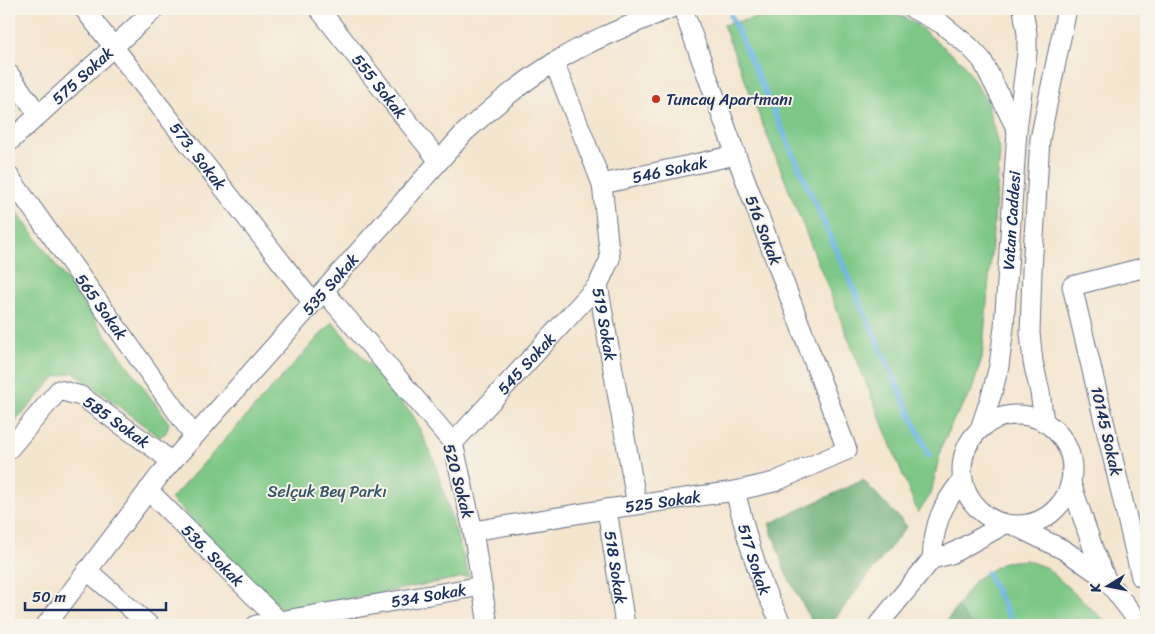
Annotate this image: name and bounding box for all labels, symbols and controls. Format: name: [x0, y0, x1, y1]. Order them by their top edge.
street label: 575 Sokak: [45, 39, 121, 112]
street label: 555 Sokak: [344, 47, 415, 126]
place label: Tuncay Apartmanı: [666, 85, 792, 114]
marker: Tuncay Apartmanı: [650, 93, 662, 105]
street label: 573. Sokak: [162, 116, 234, 197]
street label: 546 Sokak: [629, 148, 710, 192]
street label: Vatan Caddesi: [994, 169, 1029, 271]
street label: 516 Sokak: [737, 191, 790, 270]
street label: 535 Sokak: [294, 246, 367, 322]
street label: 565 Sokak: [67, 267, 136, 346]
street label: 519 Sokak: [584, 285, 625, 364]
street label: 545 Sokak: [490, 325, 563, 402]
street label: 10145 Sokak: [1082, 384, 1131, 479]
street label: 585 Sokak: [77, 388, 156, 456]
street label: 520 Sokak: [435, 440, 483, 522]
park label: Selçuk Bey Parkı: [267, 477, 387, 506]
street label: 525 Sokak: [623, 482, 703, 521]
street label: 536. Sokak: [174, 517, 252, 594]
street label: 517 Sokak: [729, 521, 780, 601]
street label: 518 Sokak: [596, 529, 636, 607]
north arrow: [1082, 562, 1132, 612]
street label: 534 Sokak: [389, 575, 469, 616]
scale bar: [25, 579, 166, 611]
text: K: [1082, 580, 1109, 596]
text: 50 m: [32, 584, 67, 610]

